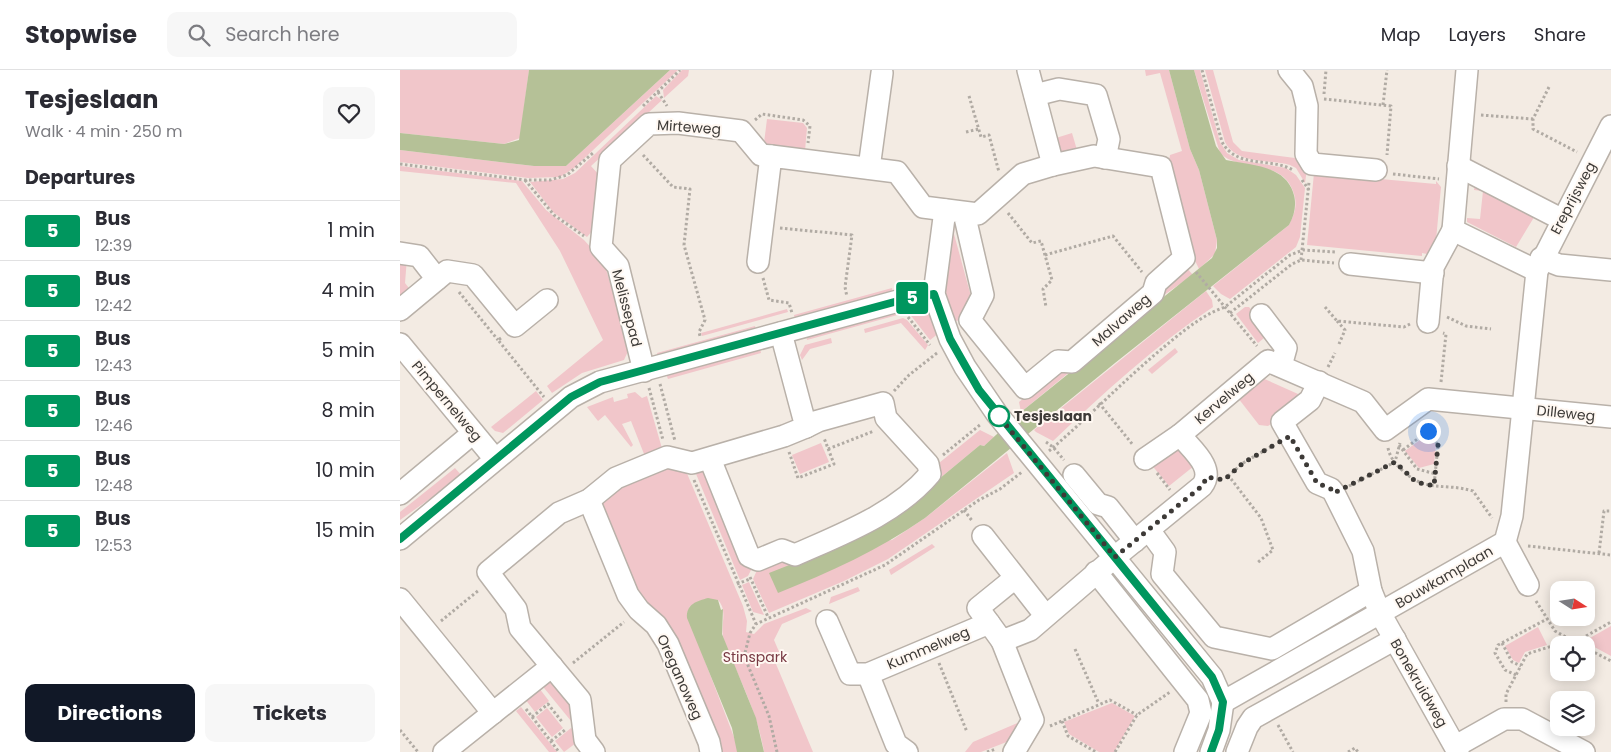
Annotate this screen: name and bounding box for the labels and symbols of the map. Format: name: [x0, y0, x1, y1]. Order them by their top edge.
street label: Mirteweg: [656, 115, 722, 139]
street label: Ereprijsweg: [1545, 158, 1601, 238]
street label: Melissepad: [607, 267, 647, 349]
line badge: 5: [896, 282, 928, 314]
street label: Malvaweg: [1087, 289, 1155, 351]
street label: Pimpernelweg: [407, 356, 487, 446]
street label: Kervelweg: [1190, 367, 1258, 429]
street label: Dilleweg: [1536, 400, 1596, 426]
marker: Tesjeslaan: [988, 405, 1010, 427]
place label: Tesjeslaan: [1014, 406, 1092, 426]
your location: [1416, 419, 1441, 444]
street label: Bouwkamplaan: [1391, 541, 1497, 613]
north arrow: [1550, 581, 1595, 626]
street label: Kummelweg: [884, 622, 972, 674]
street label: Oreganoweg: [652, 631, 708, 723]
street label: Bonekruidweg: [1386, 635, 1452, 731]
park label: Stinspark: [723, 647, 788, 667]

